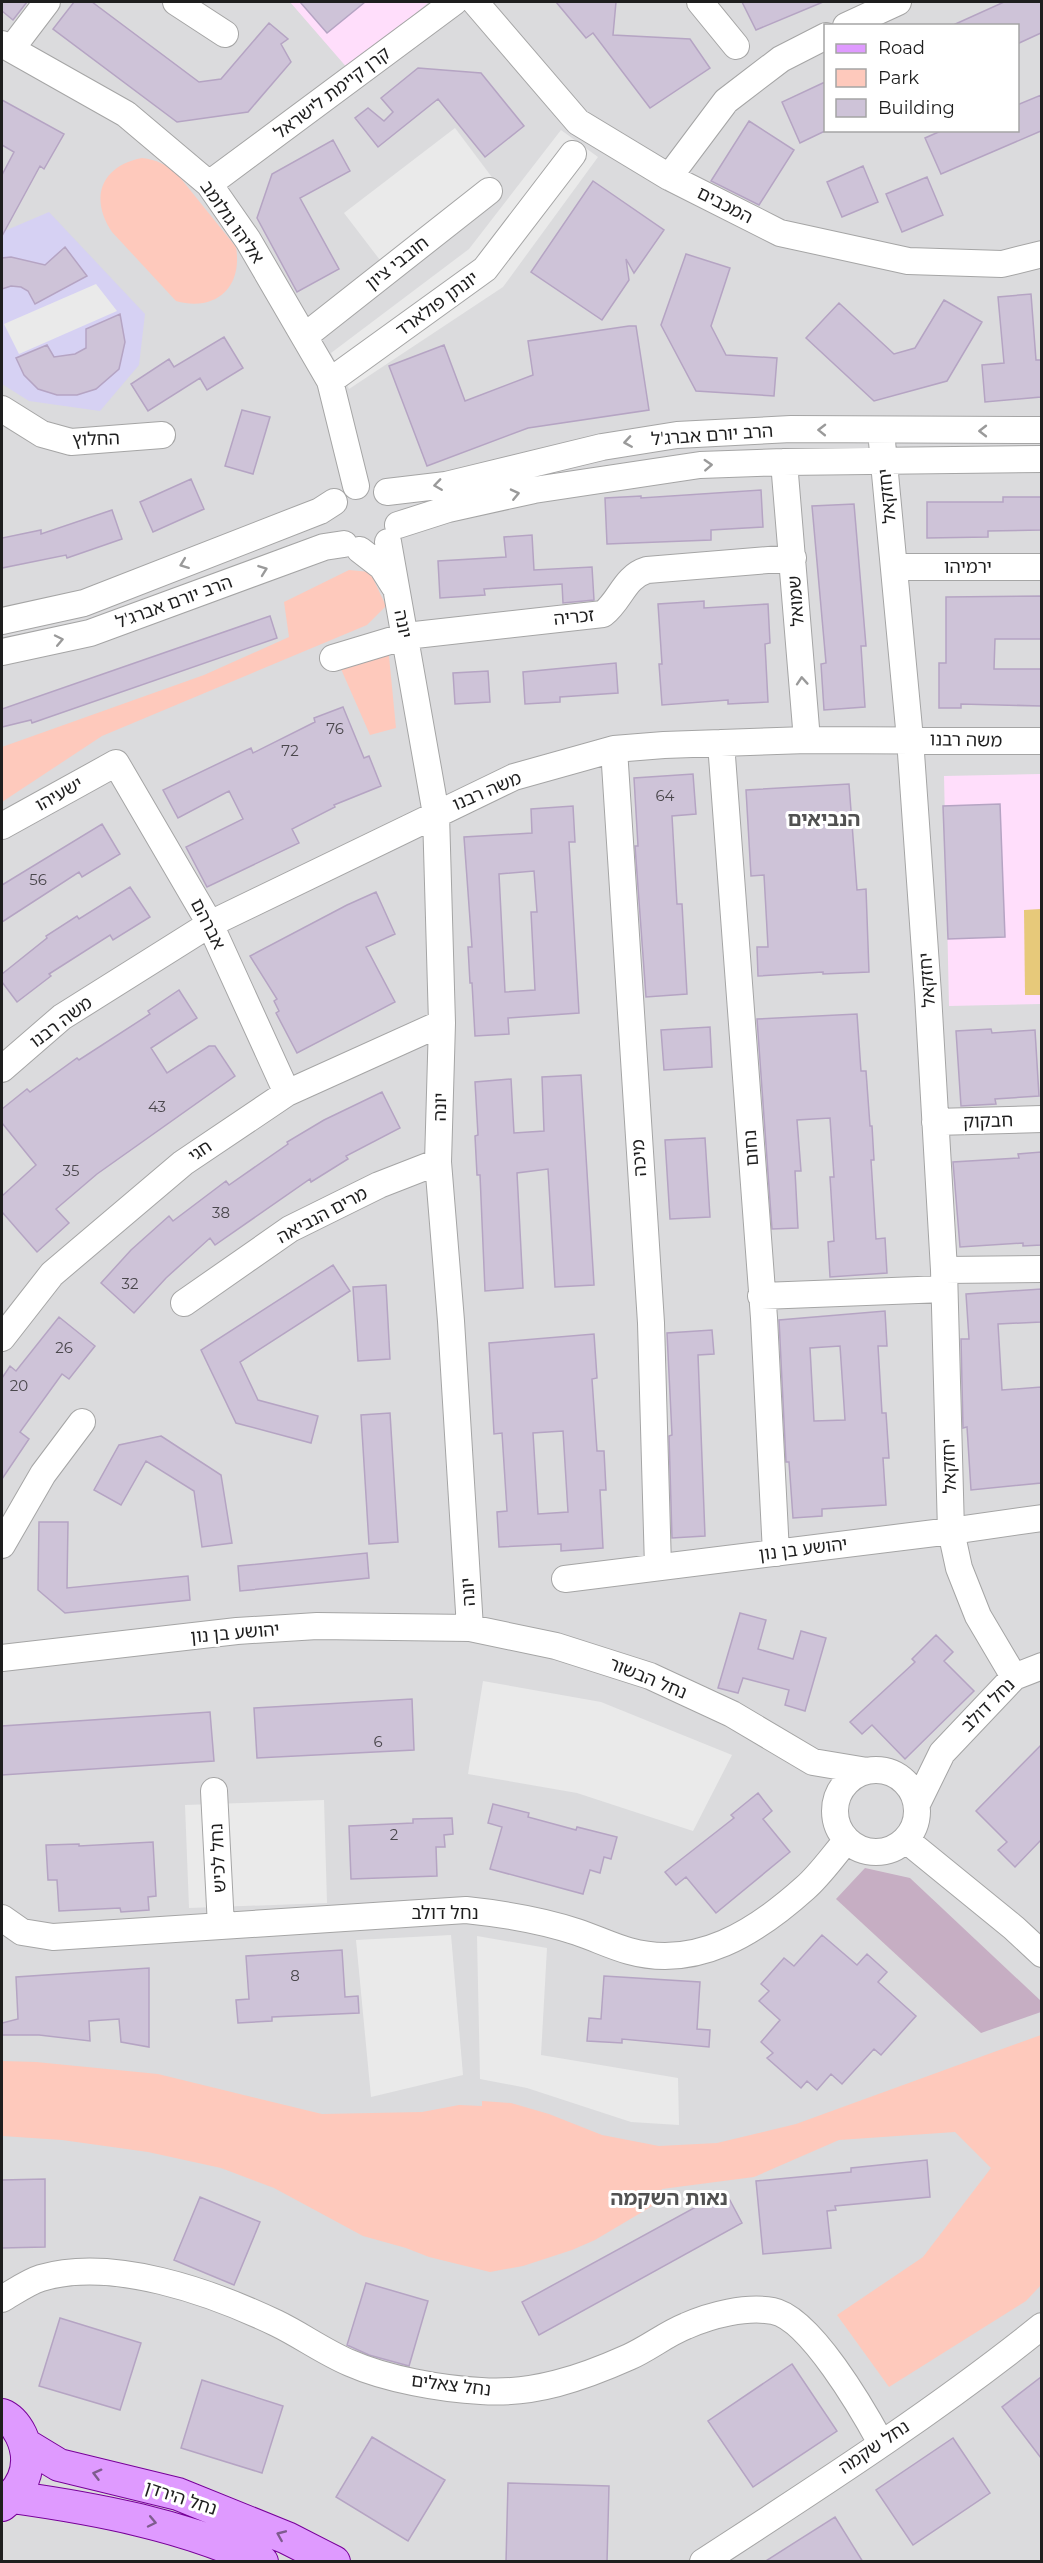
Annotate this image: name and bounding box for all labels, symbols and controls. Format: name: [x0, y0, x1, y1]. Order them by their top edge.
legend: [824, 24, 1019, 132]
text: Road: [878, 37, 925, 59]
street label: קרן קיימת לישראל: [270, 42, 394, 144]
text: Park: [878, 67, 919, 89]
text: Building: [878, 97, 955, 119]
street label: אליהו גולומב: [195, 176, 269, 268]
street label: המכבים: [694, 182, 756, 228]
street label: חובבי ציון: [361, 232, 433, 294]
street label: יונתן פולארד: [391, 267, 483, 341]
street label: הרב יורם אברג'ל: [650, 420, 774, 450]
one-way arrow: [818, 424, 827, 436]
one-way arrow: [979, 425, 988, 437]
street label: החלוץ: [72, 427, 120, 451]
one-way arrow: [623, 436, 633, 448]
one-way arrow: [703, 458, 712, 471]
street label: יחזקאל: [873, 468, 901, 524]
one-way arrow: [433, 479, 443, 491]
one-way arrow: [510, 489, 520, 502]
street label: ירמיהו: [944, 556, 992, 578]
one-way arrow: [179, 557, 189, 570]
one-way arrow: [257, 564, 268, 577]
street label: הרב יורם אברג'ל: [113, 571, 235, 633]
street label: שמואל: [783, 575, 809, 627]
street label: זכריה: [553, 604, 596, 630]
street label: יונה: [389, 608, 417, 640]
one-way arrow: [53, 634, 63, 647]
one-way arrow: [796, 677, 809, 686]
house number: 76: [326, 719, 344, 738]
street label: משה רבנו: [930, 728, 1002, 752]
house number: 72: [281, 741, 299, 760]
street label: משה רבנו: [449, 767, 525, 815]
street label: ישעיהו: [31, 772, 87, 816]
house number: 64: [655, 786, 675, 805]
district label: הנביאים: [788, 807, 860, 831]
house number: 56: [29, 870, 47, 889]
street label: אברהם: [186, 895, 230, 953]
street label: יחזקאל: [914, 952, 940, 1008]
street label: משה רבנו: [26, 991, 97, 1053]
street label: יונה: [429, 1092, 451, 1122]
house number: 43: [148, 1097, 166, 1116]
street label: חבקוק: [963, 1109, 1013, 1133]
street label: נחום: [739, 1129, 763, 1167]
street label: חגי: [184, 1135, 216, 1167]
street label: מיכה: [627, 1138, 651, 1178]
house number: 35: [63, 1161, 79, 1180]
street label: מרים הנביאה: [273, 1182, 371, 1248]
house number: 38: [212, 1203, 230, 1222]
house number: 32: [122, 1274, 138, 1293]
house number: 26: [55, 1338, 73, 1357]
house number: 20: [10, 1376, 28, 1395]
street label: יחזקאל: [937, 1438, 961, 1494]
street label: יהושע בן נון: [757, 1533, 849, 1565]
street label: יונה: [456, 1577, 480, 1607]
street label: יהושע בן נון: [190, 1618, 280, 1648]
street label: נחל הבשור: [606, 1652, 690, 1704]
street label: נחל דולב: [957, 1674, 1019, 1736]
house number: 6: [373, 1732, 383, 1751]
street label: נחל לכיש: [205, 1823, 231, 1893]
house number: 2: [390, 1825, 398, 1844]
street label: נחל דולב: [412, 1902, 479, 1924]
house number: 8: [290, 1966, 300, 1985]
district label: נאות השקמה: [610, 2186, 728, 2210]
street label: נחל צאלים: [410, 2369, 492, 2401]
street label: נחל שקמה: [834, 2415, 914, 2479]
one-way arrow: [92, 2469, 102, 2482]
street label: נחל הירדן: [142, 2476, 220, 2520]
one-way arrow: [147, 2515, 157, 2528]
one-way arrow: [277, 2531, 288, 2543]

